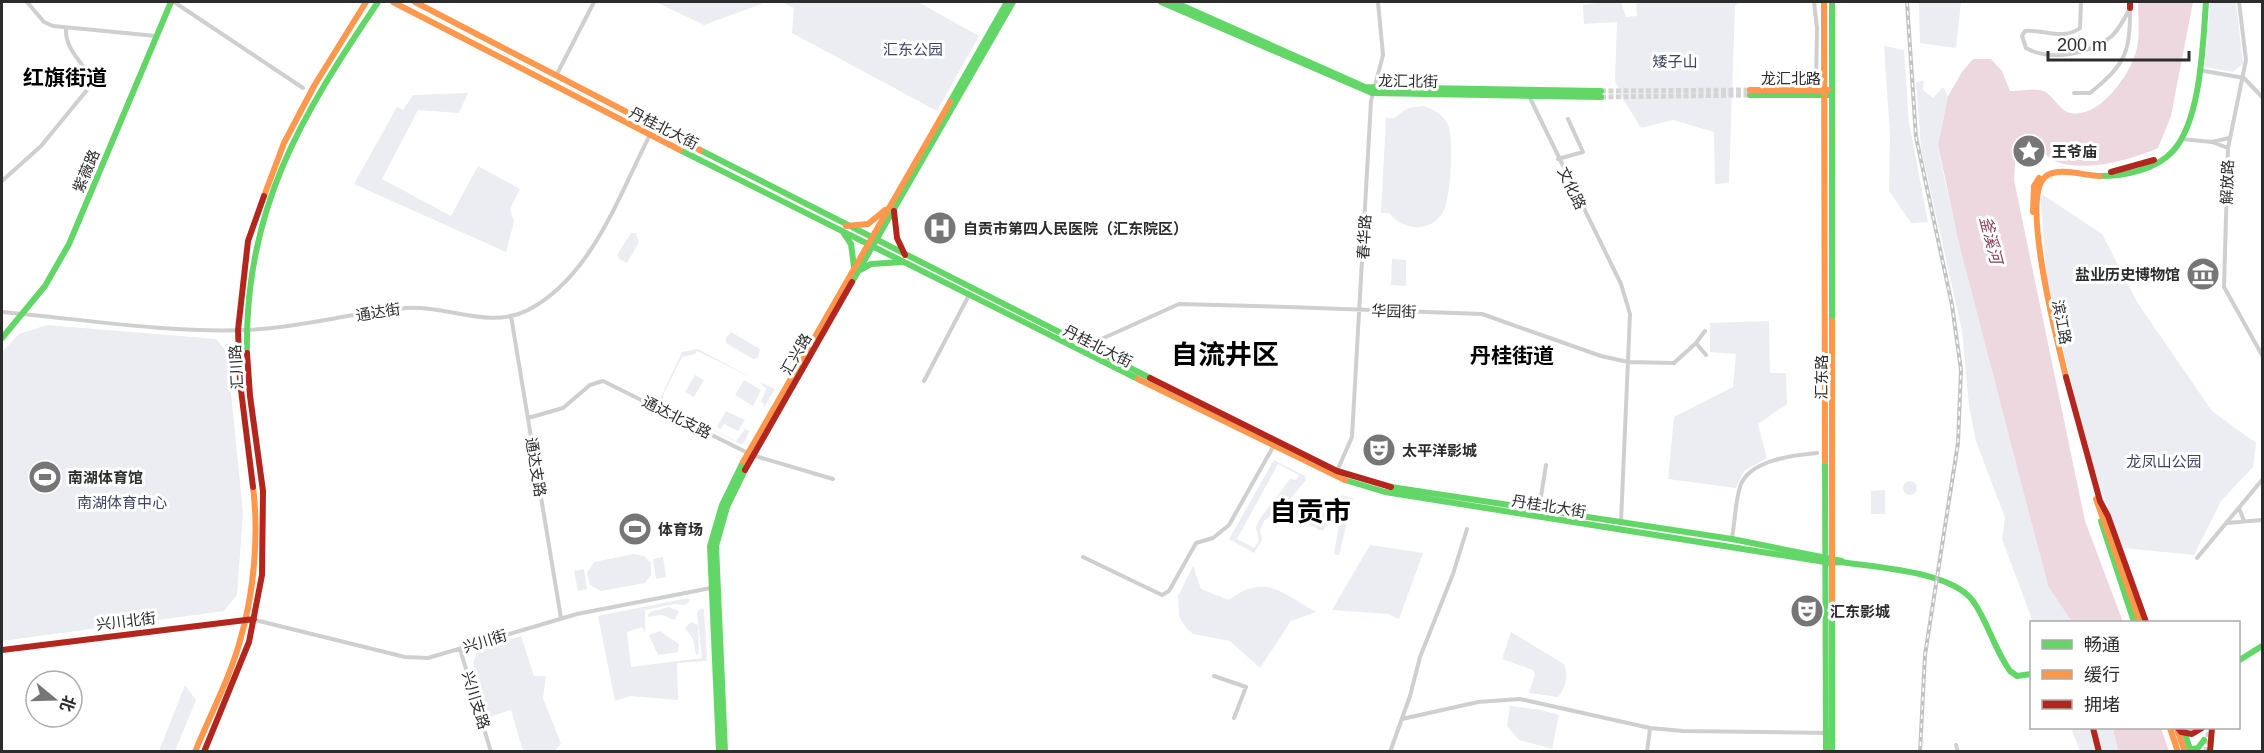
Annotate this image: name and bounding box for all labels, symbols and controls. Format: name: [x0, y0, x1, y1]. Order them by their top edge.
scale bar: [2048, 24, 2189, 62]
text: 200 m: [2057, 35, 2107, 55]
park label: 汇东公园: [883, 41, 943, 58]
park label: 矮子山: [1652, 53, 1698, 70]
district label: 红旗街道: [23, 66, 107, 89]
street label: 龙汇北路: [1761, 70, 1821, 87]
street label: 龙汇北街: [1378, 72, 1438, 90]
street label: 丹桂北大街: [627, 103, 701, 153]
place icon: 王爷庙: [2011, 133, 2047, 169]
place label: 王爷庙: [2052, 143, 2097, 160]
street label: 紫薇路: [69, 147, 103, 195]
street label: 解放路: [2218, 159, 2236, 205]
street label: 文化路: [1554, 164, 1590, 212]
hospital icon: 自贡市第四人民医院（汇东院区）: [922, 210, 958, 246]
street label: 春华路: [1354, 214, 1374, 260]
water label: 釜溪河: [1977, 215, 2006, 268]
place label: 自贡市第四人民医院（汇东院区）: [963, 220, 1188, 237]
museum icon: 盐业历史博物馆: [2185, 256, 2221, 292]
place label: 盐业历史博物馆: [2075, 266, 2180, 283]
street label: 滨江路: [2049, 298, 2075, 346]
street label: 通达街: [354, 300, 402, 324]
street label: 华园街: [1371, 302, 1417, 320]
street label: 丹桂北大街: [1061, 321, 1135, 371]
street label: 汇兴路: [777, 330, 815, 378]
district label: 自流井区: [1171, 340, 1279, 370]
street label: 汇川路: [226, 344, 246, 390]
district label: 丹桂街道: [1470, 344, 1554, 367]
street label: 汇东路: [1813, 354, 1830, 400]
street label: 通达北支路: [640, 392, 714, 442]
theatre icon: 太平洋影城: [1361, 432, 1397, 468]
street label: 通达支路: [523, 436, 549, 498]
place label: 太平洋影城: [1402, 442, 1477, 459]
park label: 龙凤山公园: [2126, 453, 2202, 470]
sports icon: 南湖体育馆: [27, 459, 63, 495]
place label: 南湖体育馆: [68, 469, 143, 486]
street label: 丹桂北大街: [1511, 492, 1587, 520]
park label: 南湖体育中心: [77, 494, 167, 511]
district label: 自贡市: [1270, 497, 1351, 527]
sports icon: 体育场: [617, 511, 653, 547]
place label: 体育场: [658, 521, 703, 538]
theatre icon: 汇东影城: [1789, 593, 1825, 629]
place label: 汇东影城: [1830, 603, 1890, 620]
street label: 兴川北街: [95, 609, 157, 633]
legend: [2030, 621, 2240, 729]
street label: 兴川街: [461, 626, 509, 656]
text: 畅通: [2084, 635, 2120, 655]
text: 缓行: [2084, 665, 2120, 685]
north arrow: [24, 669, 84, 729]
street label: 兴川支路: [459, 669, 493, 731]
text: 北: [57, 693, 78, 714]
text: 拥堵: [2084, 695, 2120, 715]

